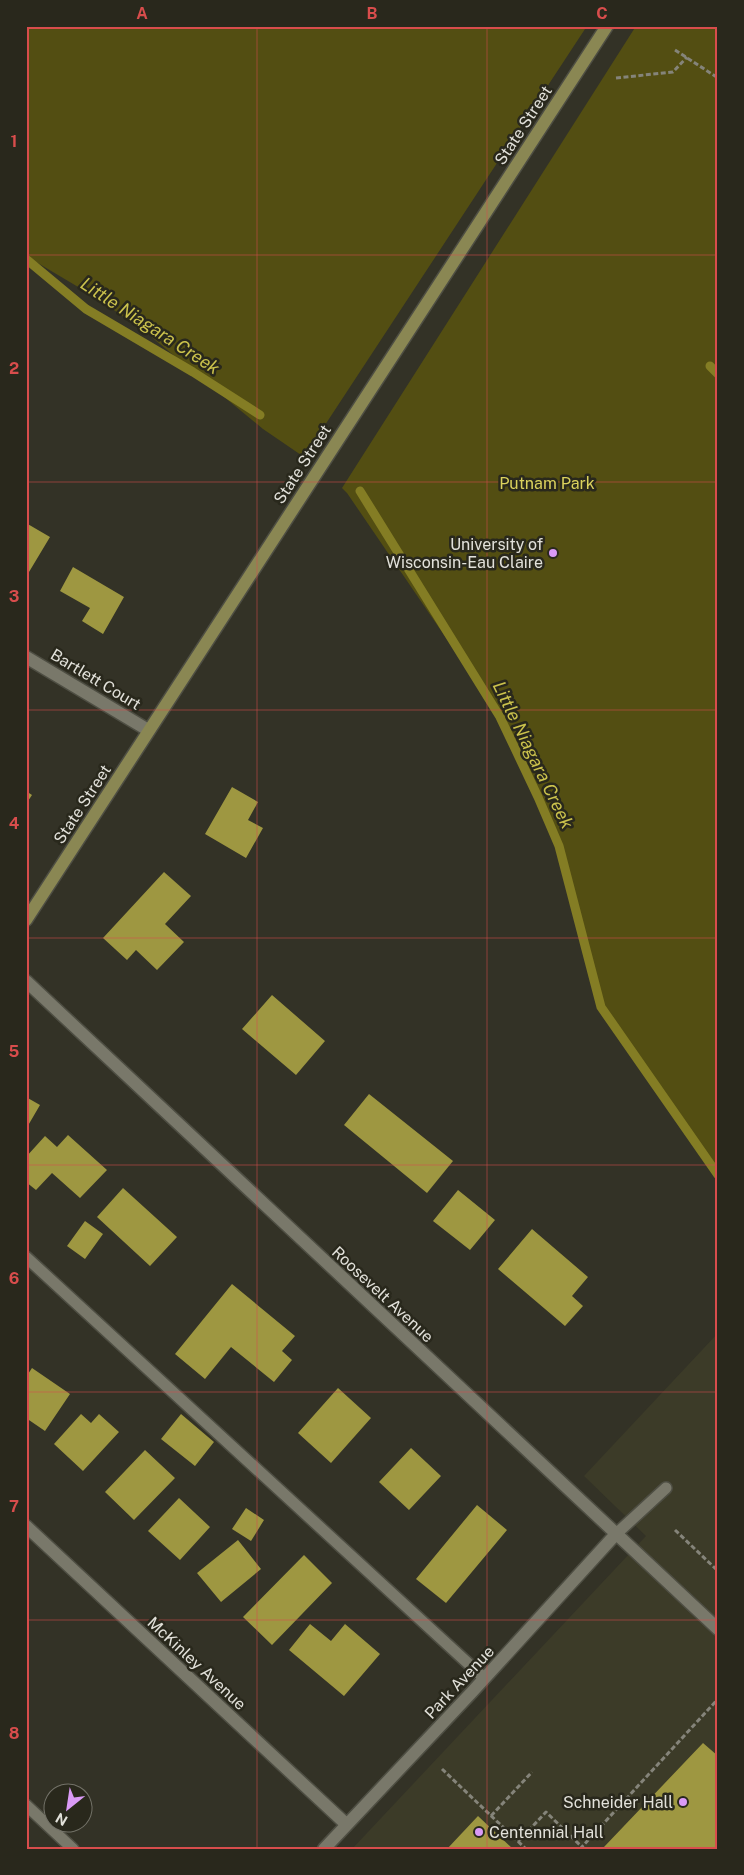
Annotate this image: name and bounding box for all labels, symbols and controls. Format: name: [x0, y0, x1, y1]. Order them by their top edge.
text: A: [136, 4, 148, 23]
text: B: [367, 4, 378, 23]
text: C: [596, 4, 608, 23]
street label: State Street: [491, 82, 556, 168]
text: 1: [11, 132, 17, 151]
water label: Little Niagara Creek: [77, 273, 224, 379]
text: 2: [9, 359, 19, 378]
street label: State Street: [270, 421, 335, 507]
park label: Putnam Park: [499, 474, 595, 493]
place label: University of Wisconsin-Eau Claire: [386, 535, 543, 572]
marker: University of Wisconsin-Eau Claire: [547, 547, 559, 559]
text: 3: [9, 587, 19, 606]
street label: Bartlett Court: [47, 645, 144, 714]
water label: Little Niagara Creek: [489, 678, 578, 832]
street label: State Street: [50, 761, 115, 847]
text: 4: [9, 814, 20, 833]
text: 5: [9, 1042, 20, 1061]
street label: Roosevelt Avenue: [328, 1242, 437, 1346]
text: 6: [9, 1269, 19, 1288]
text: 7: [9, 1497, 19, 1516]
street label: McKinley Avenue: [144, 1613, 250, 1714]
street label: Park Avenue: [421, 1642, 498, 1723]
text: 8: [9, 1724, 20, 1743]
north arrow: [42, 1782, 92, 1832]
place label: Schneider Hall: [563, 1793, 673, 1812]
marker: Schneider Hall: [677, 1796, 689, 1808]
text: N: [53, 1810, 70, 1829]
place label: Centennial Hall: [489, 1823, 604, 1842]
marker: Centennial Hall: [473, 1826, 485, 1838]

